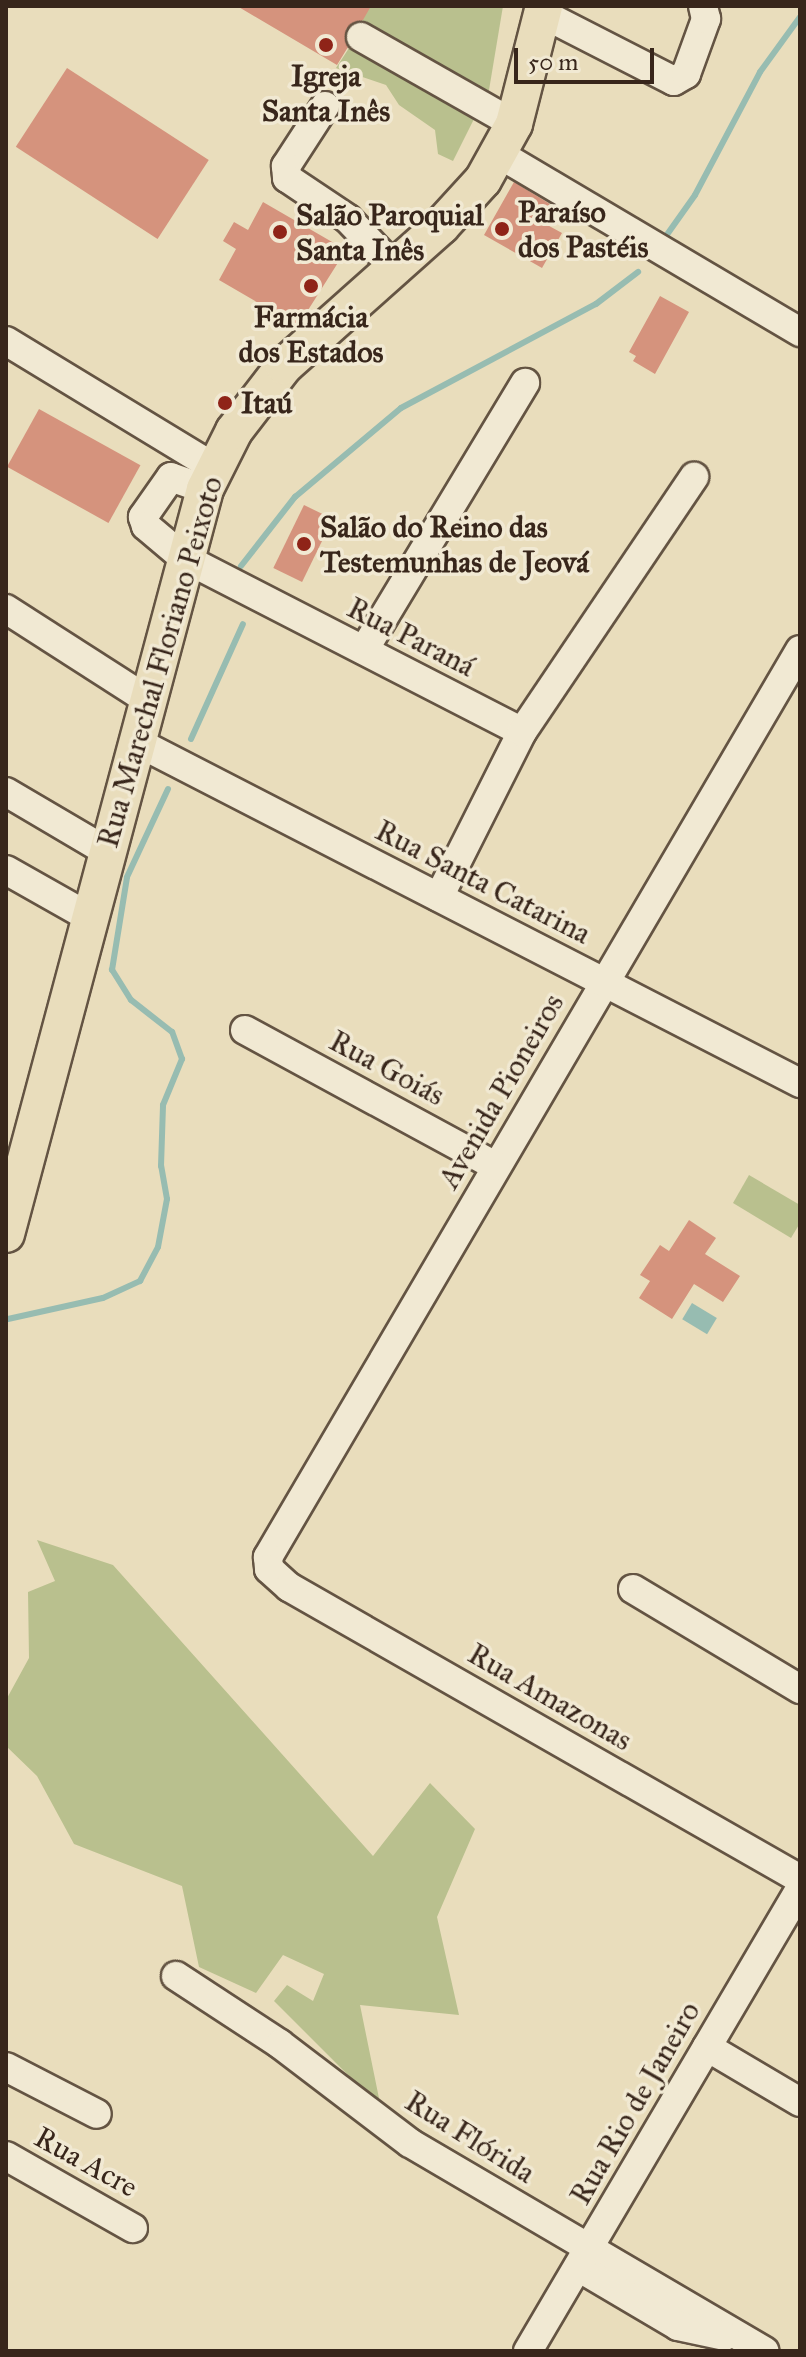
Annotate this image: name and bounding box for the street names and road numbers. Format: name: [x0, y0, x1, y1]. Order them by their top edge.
street label: Rua Marechal Floriano Peixoto: [90, 472, 230, 852]
street label: Rua Paraná: [341, 590, 481, 684]
street label: Rua Santa Catarina: [369, 812, 597, 952]
street label: Avenida Pioneiros: [431, 987, 571, 1195]
street label: Rua Goiás: [323, 1023, 451, 1113]
street label: Rua Amazonas: [462, 1636, 638, 1758]
street label: Rua Rio de Janeiro: [562, 1995, 708, 2211]
street label: Rua Flórida: [399, 2083, 541, 2191]
street label: Rua Acre: [28, 2119, 144, 2205]

